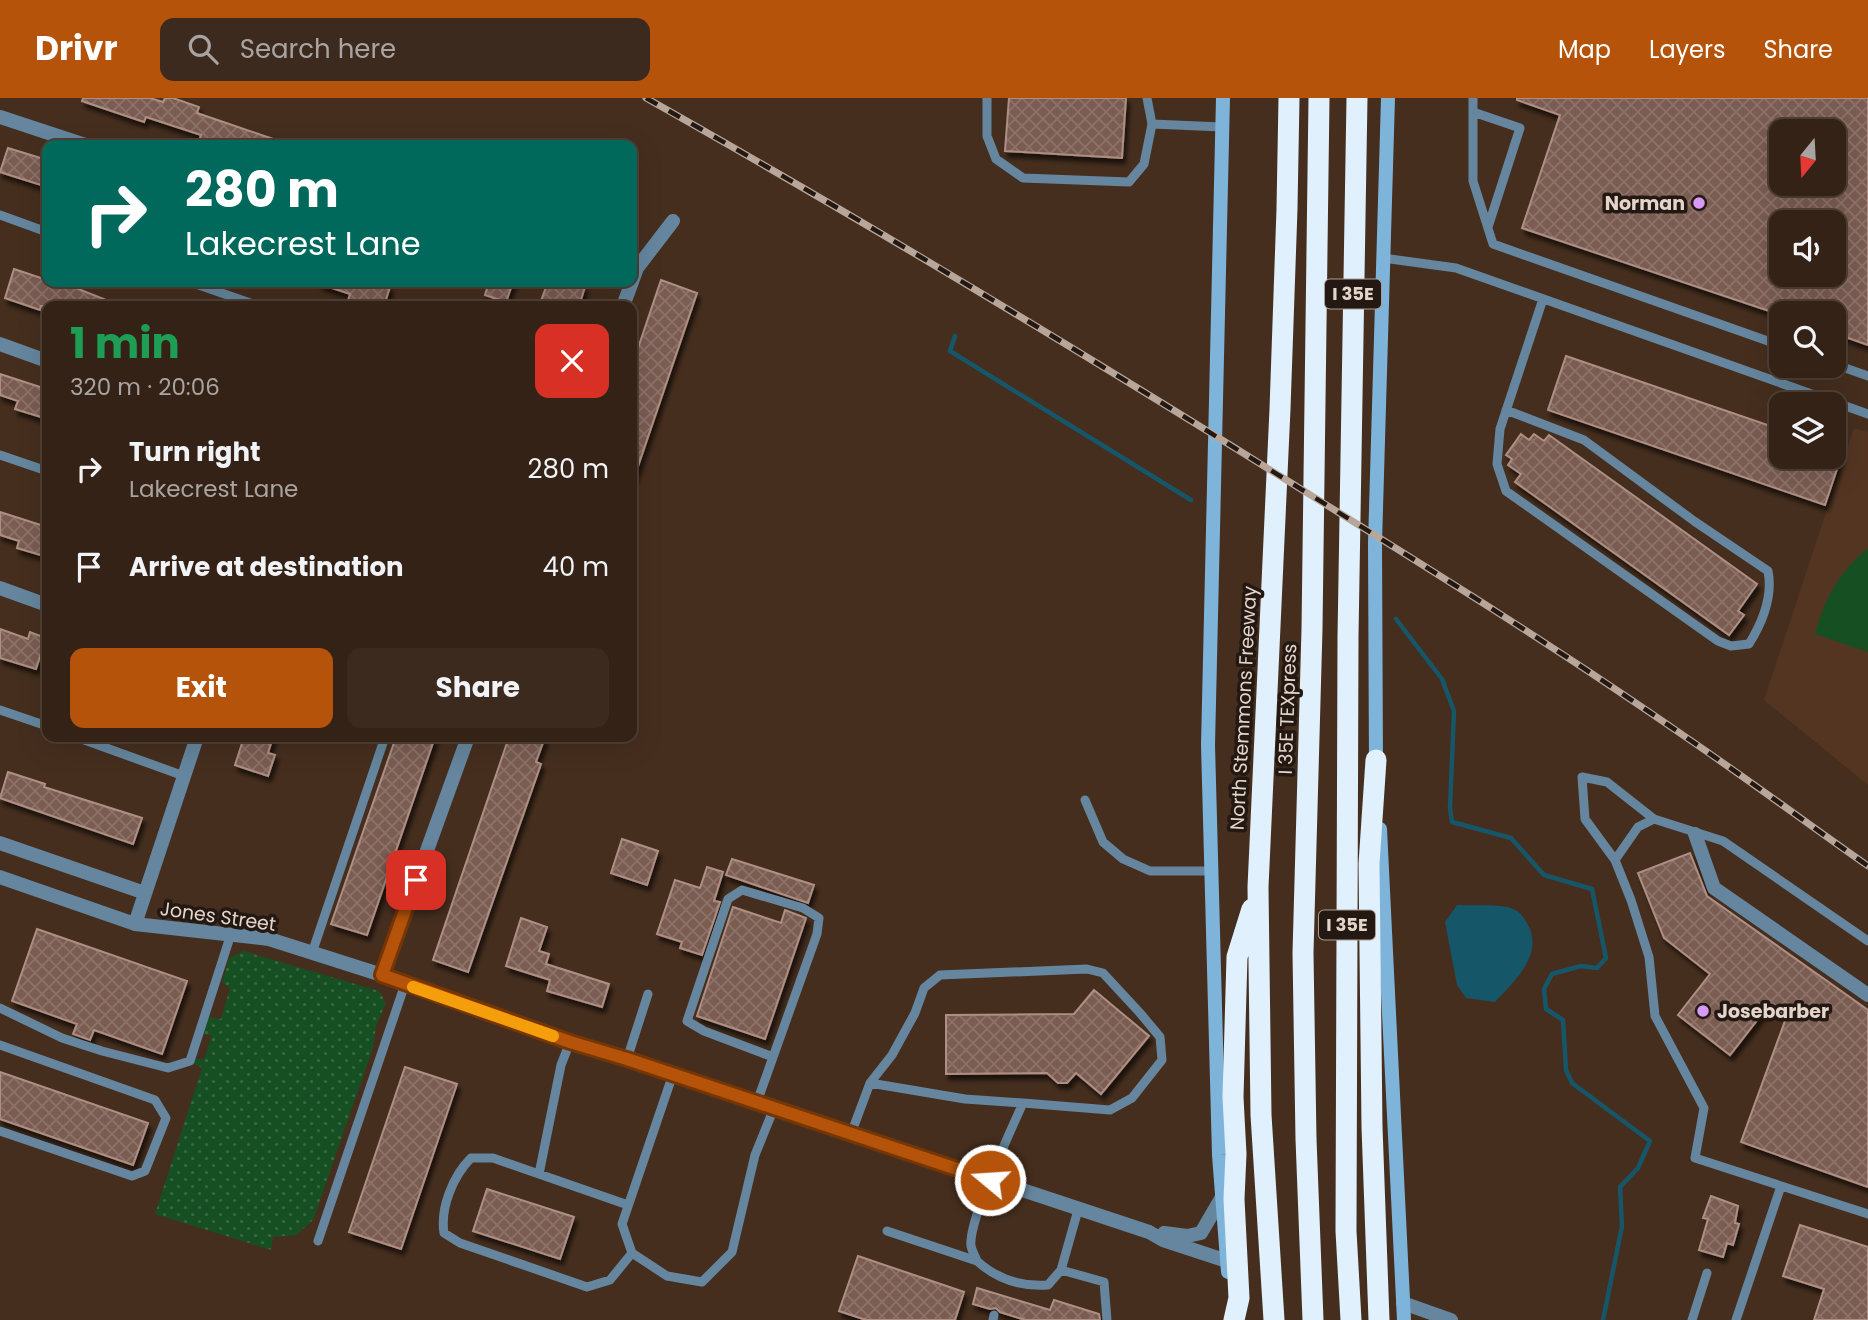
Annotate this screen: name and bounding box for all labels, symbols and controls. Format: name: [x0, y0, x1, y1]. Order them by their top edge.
search box: [160, 18, 650, 81]
text: Drivr: [35, 25, 118, 72]
icon: search: [184, 30, 222, 68]
text: Search here: [240, 31, 396, 67]
text: Map: [1558, 33, 1611, 66]
text: Layers: [1649, 33, 1725, 66]
text: Share: [1763, 33, 1833, 66]
north arrow: [1769, 119, 1846, 196]
map controls: [1769, 119, 1846, 469]
text: 280 m: [185, 156, 339, 224]
icon: right: [70, 168, 161, 259]
place label: Norman: [1605, 190, 1685, 217]
marker: Norman: [1691, 195, 1707, 211]
button: sound: [1769, 210, 1846, 287]
text: Lakecrest Lane: [185, 221, 421, 266]
road number: I 35E: [1325, 280, 1381, 308]
button: search: [1769, 301, 1846, 378]
text: 1 min: [70, 314, 180, 373]
button: close: [535, 324, 609, 398]
text: 320 m · 20:06: [70, 371, 220, 403]
button: layers: [1769, 392, 1846, 469]
text: Turn right: [129, 434, 261, 470]
icon: right: [70, 450, 108, 488]
text: 280 m: [528, 451, 609, 487]
text: Lakecrest Lane: [129, 473, 298, 505]
icon: arrive: [70, 548, 108, 586]
text: Arrive at destination: [129, 549, 404, 585]
text: 40 m: [543, 549, 609, 585]
street label: North Stemmons Freeway: [1224, 585, 1263, 831]
street label: I 35E TEXpress: [1272, 643, 1303, 775]
button: Exit: [70, 648, 333, 728]
button: Share: [347, 648, 609, 728]
pin: [386, 850, 446, 910]
icon: arrive: [397, 861, 435, 899]
street label: Jones Street: [158, 895, 278, 938]
road number: I 35E: [1319, 910, 1375, 940]
place label: Josebarber: [1717, 998, 1829, 1025]
marker: Josebarber: [1695, 1003, 1711, 1019]
position arrow: [953, 1143, 1027, 1217]

